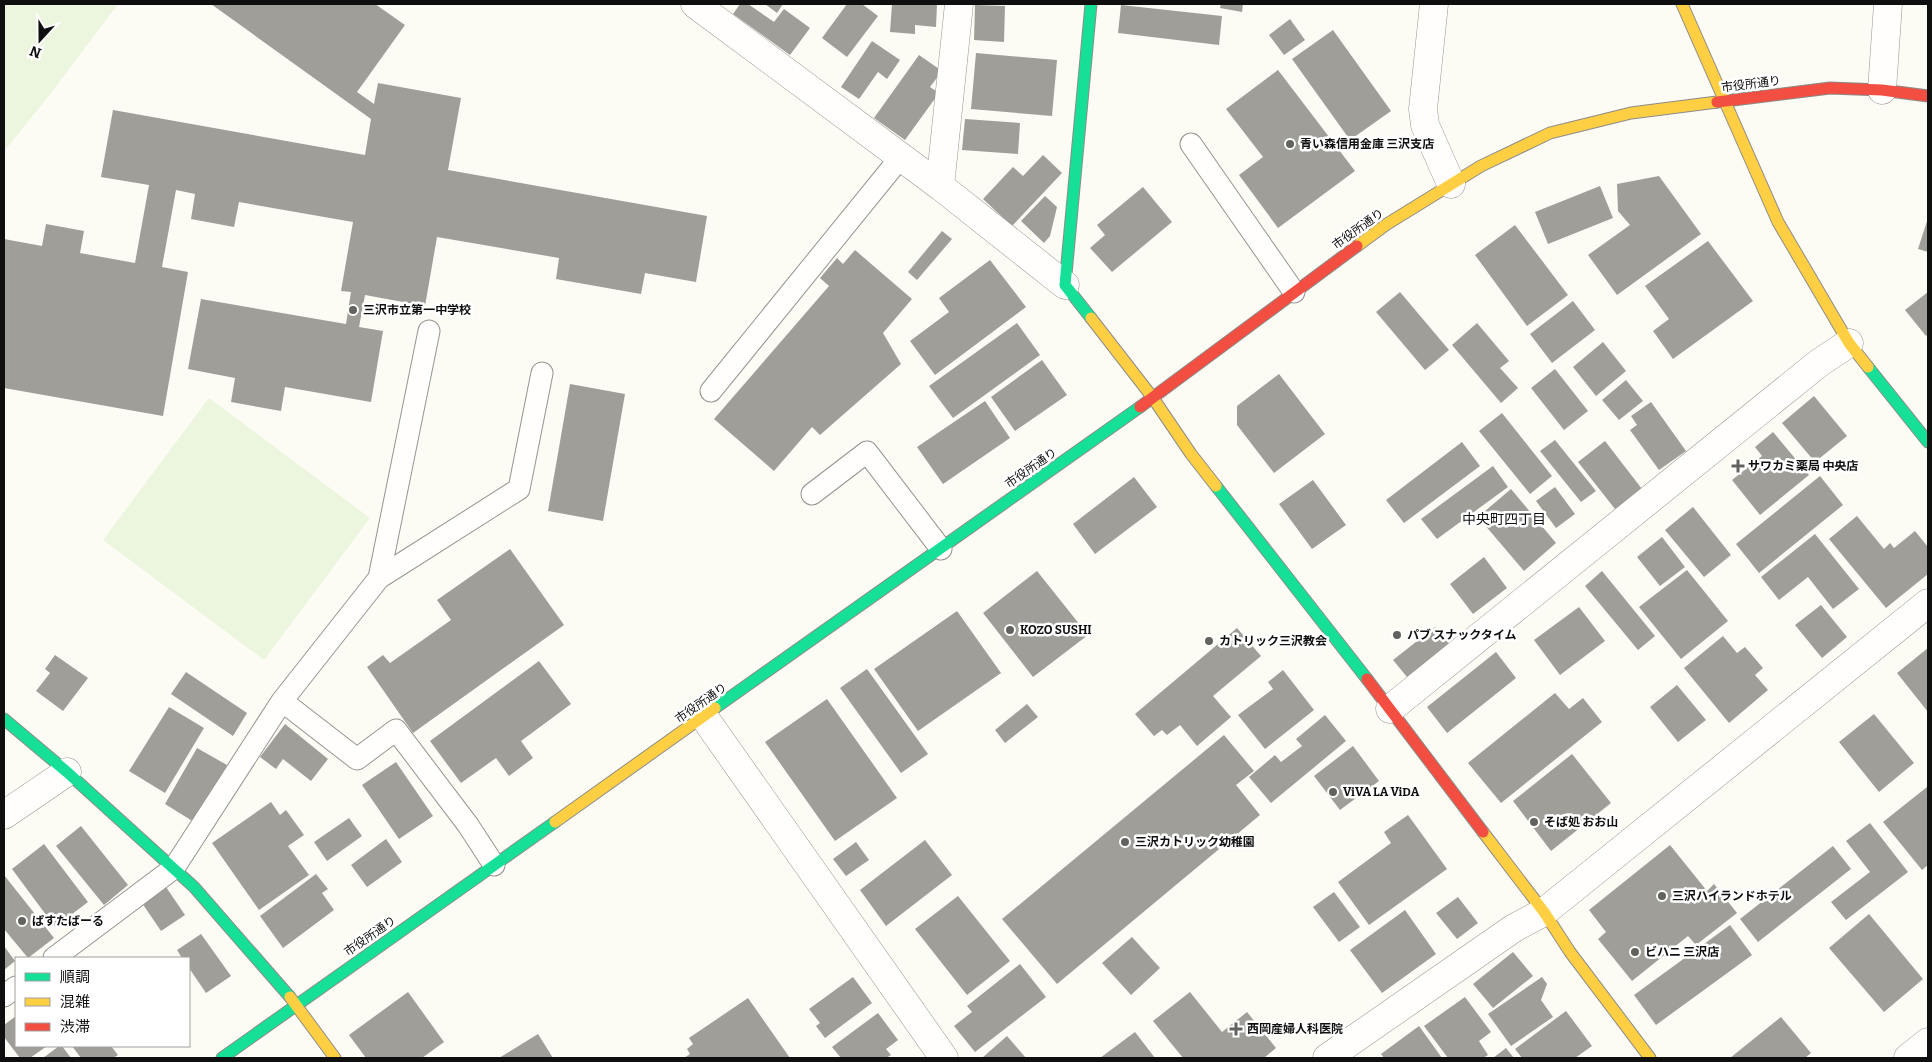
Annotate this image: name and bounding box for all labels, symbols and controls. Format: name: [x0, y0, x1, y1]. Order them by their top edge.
north arrow: [15, 15, 65, 65]
text: N: [27, 42, 44, 62]
street label: 市役所通り: [1720, 73, 1782, 95]
place label: 青い森信用金庫 三沢支店: [1300, 137, 1434, 151]
marker: 青い森信用金庫 三沢支店: [1284, 138, 1296, 150]
street label: 市役所通り: [1330, 206, 1386, 252]
place label: 三沢市立第一中学校: [363, 303, 471, 317]
marker: 三沢市立第一中学校: [347, 304, 359, 316]
street label: 市役所通り: [1002, 445, 1060, 491]
place label: サワカミ薬局 中央店: [1748, 459, 1858, 473]
marker: サワカミ薬局 中央店: [1732, 460, 1744, 472]
district label: 中央町四丁目: [1462, 511, 1546, 528]
place label: KOZO SUSHI: [1020, 623, 1092, 637]
marker: KOZO SUSHI: [1004, 624, 1016, 636]
place label: パブ スナックタイム: [1407, 628, 1516, 642]
marker: パブ スナックタイム: [1391, 629, 1403, 641]
place label: カトリック三沢教会: [1219, 634, 1327, 648]
marker: カトリック三沢教会: [1203, 635, 1215, 647]
street label: 市役所通り: [672, 680, 730, 726]
place label: ViVA LA ViDA: [1343, 785, 1420, 799]
marker: ViVA LA ViDA: [1327, 786, 1339, 798]
place label: そば処 おお山: [1544, 815, 1618, 829]
marker: そば処 おお山: [1528, 816, 1540, 828]
place label: 三沢カトリック幼稚園: [1135, 835, 1255, 849]
marker: 三沢カトリック幼稚園: [1119, 836, 1131, 848]
place label: 三沢ハイランドホテル: [1672, 889, 1792, 903]
marker: 三沢ハイランドホテル: [1656, 890, 1668, 902]
street label: 市役所通り: [341, 913, 399, 959]
place label: ぱすたばーる: [32, 914, 104, 928]
marker: ぱすたばーる: [16, 915, 28, 927]
place label: ビハニ 三沢店: [1645, 945, 1719, 959]
marker: ビハニ 三沢店: [1629, 946, 1641, 958]
legend: [15, 957, 190, 1047]
text: 順調: [60, 968, 90, 986]
text: 混雑: [60, 993, 90, 1011]
text: 渋滞: [60, 1018, 90, 1036]
marker: 西岡産婦人科医院: [1229, 1022, 1243, 1036]
place label: 西岡産婦人科医院: [1247, 1022, 1343, 1036]

